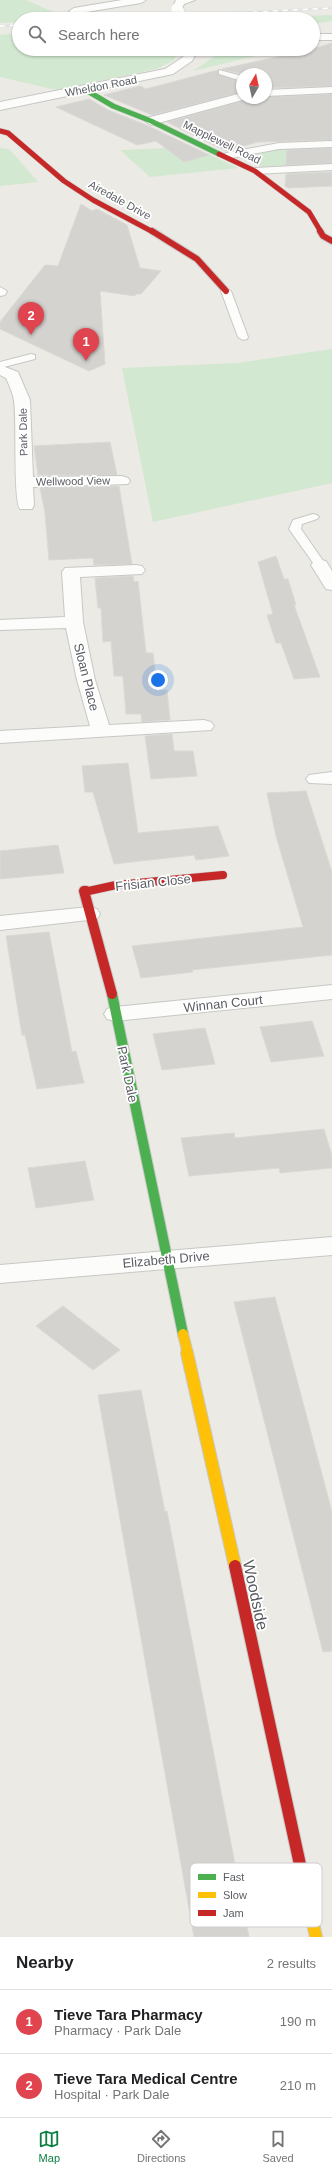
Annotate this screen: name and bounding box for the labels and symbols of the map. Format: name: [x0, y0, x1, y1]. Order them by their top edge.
north arrow: [236, 68, 272, 104]
street label: Wheldon Road: [64, 73, 138, 99]
street label: Mapplewell Road: [181, 118, 263, 166]
street label: Airedale Drive: [87, 178, 153, 222]
pin: 2: [18, 302, 44, 335]
pin: 1: [73, 328, 99, 361]
street label: Park Dale: [17, 408, 29, 456]
street label: Wellwood View: [36, 474, 110, 488]
street label: Sloan Place: [71, 642, 102, 713]
your location: [148, 670, 168, 690]
street label: Frisian Close: [115, 871, 192, 894]
street label: Winnan Court: [183, 992, 264, 1015]
street label: Park Dale: [114, 1045, 141, 1104]
street label: Elizabeth Drive: [122, 1248, 210, 1271]
street label: Woodside: [240, 1559, 271, 1632]
legend: [190, 1863, 322, 1927]
text: Fast: [223, 1871, 244, 1883]
text: Slow: [223, 1889, 247, 1901]
text: Jam: [223, 1907, 244, 1919]

